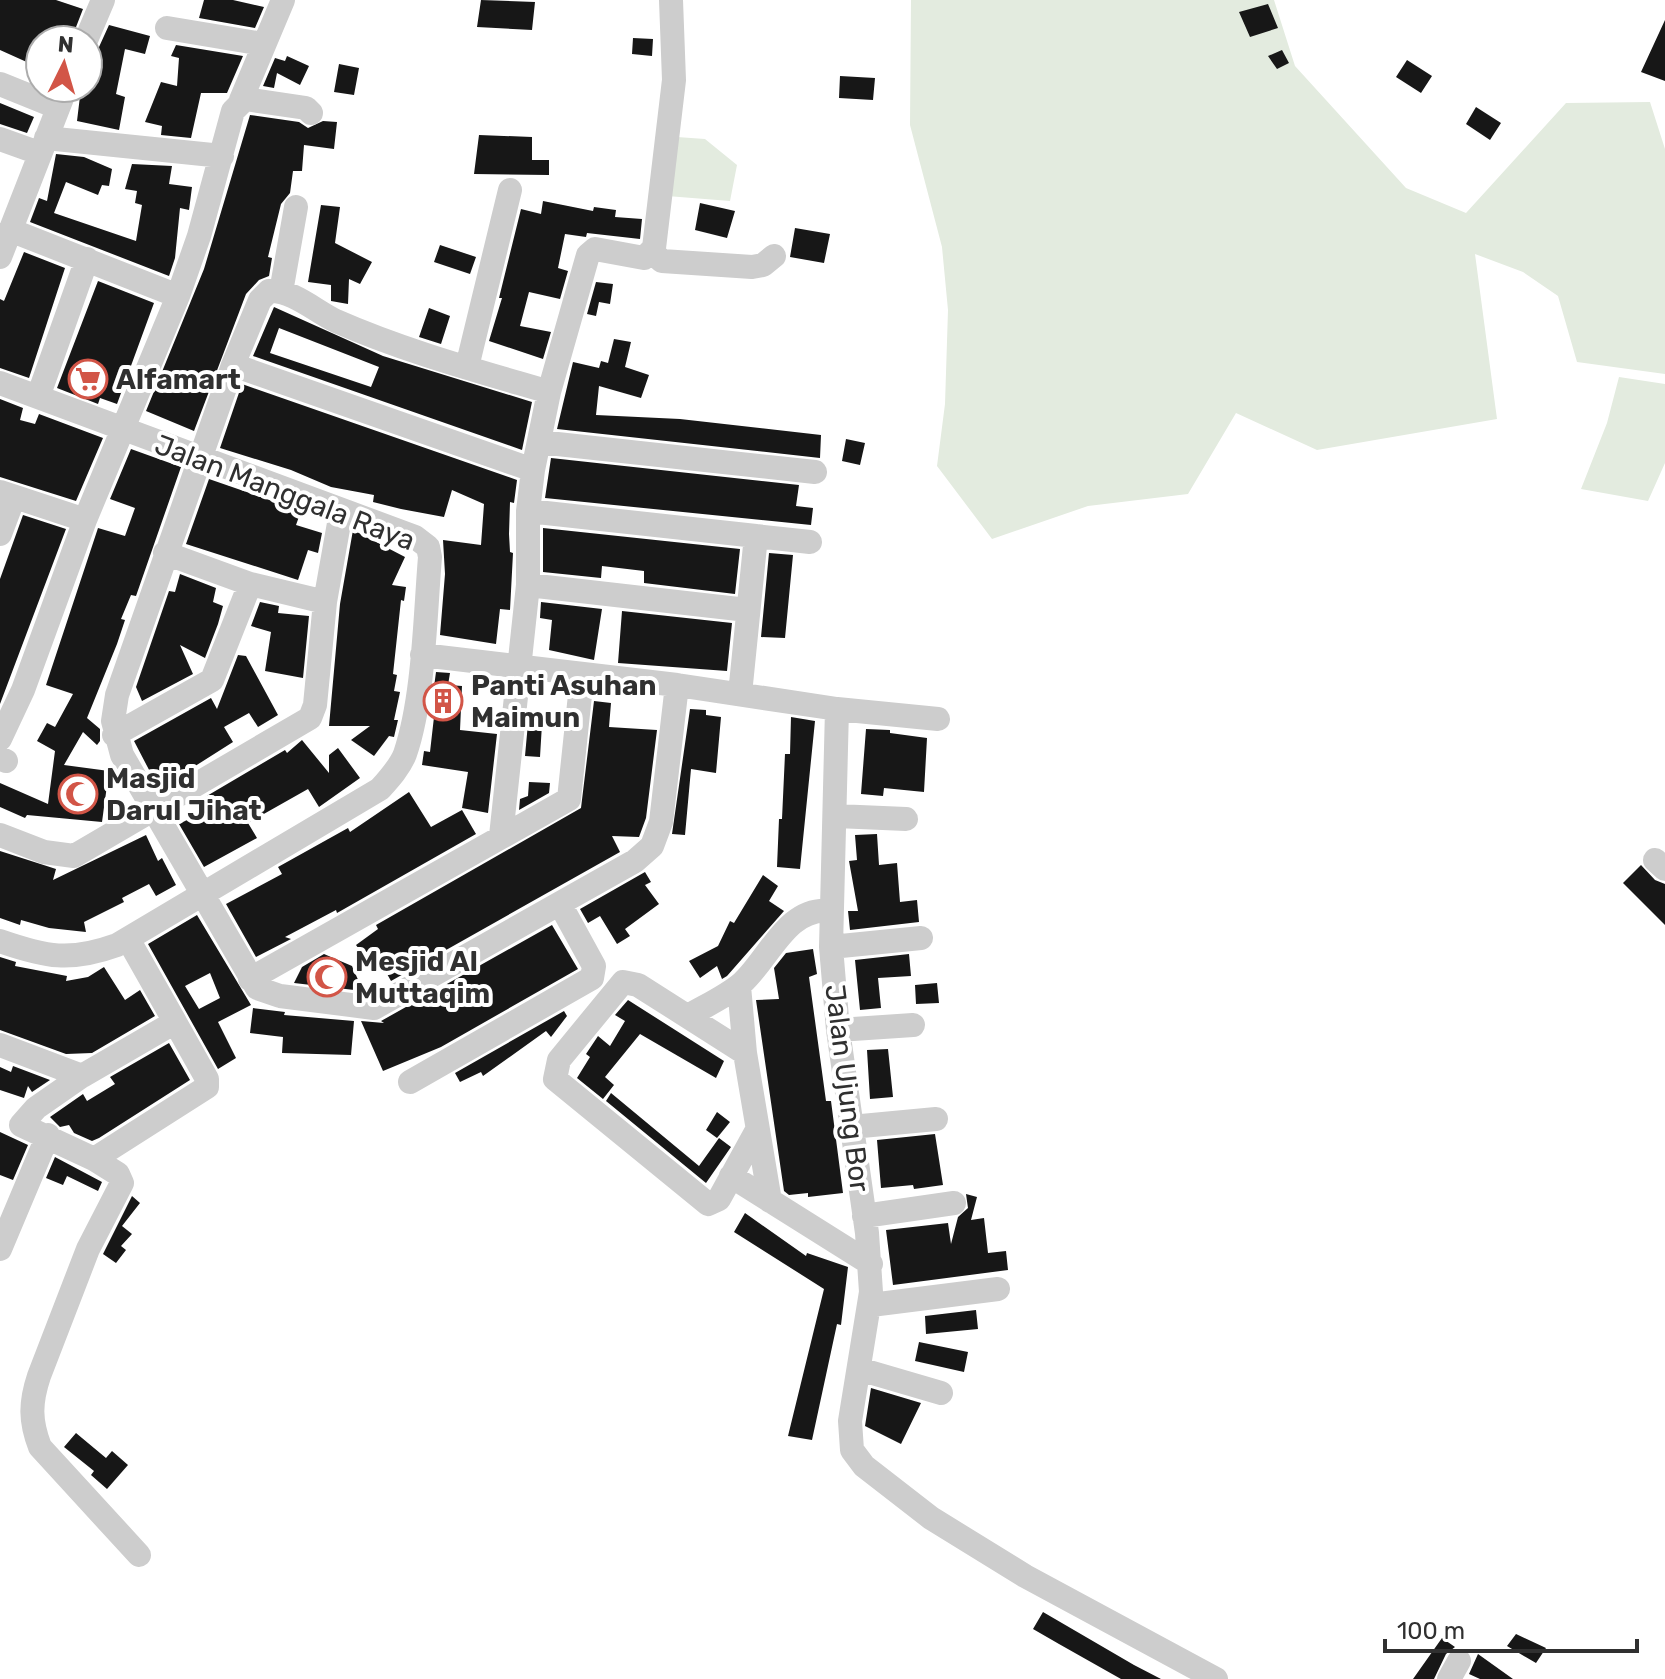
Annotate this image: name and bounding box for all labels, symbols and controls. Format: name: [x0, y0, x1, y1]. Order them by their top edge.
north arrow: [24, 24, 104, 104]
text: N: [57, 30, 75, 59]
supermarket icon: Alfamart: [67, 358, 109, 400]
place label: Alfamart: [116, 363, 241, 396]
street label: Jalan Manggala Raya: [150, 428, 419, 557]
place label: Panti Asuhan Maimun: [471, 669, 657, 734]
building icon: Panti Asuhan Maimun: [422, 680, 464, 722]
place label: Masjid Darul Jihat: [106, 762, 262, 827]
mosque icon: Masjid Darul Jihat: [57, 773, 99, 815]
place label: Mesjid Al Muttaqim: [355, 945, 490, 1010]
mosque icon: Mesjid Al Muttaqim: [306, 956, 348, 998]
street label: Jalan Ujung Bor: [818, 982, 877, 1194]
scale bar: [1385, 1603, 1637, 1653]
text: 100 m: [1397, 1617, 1465, 1645]

